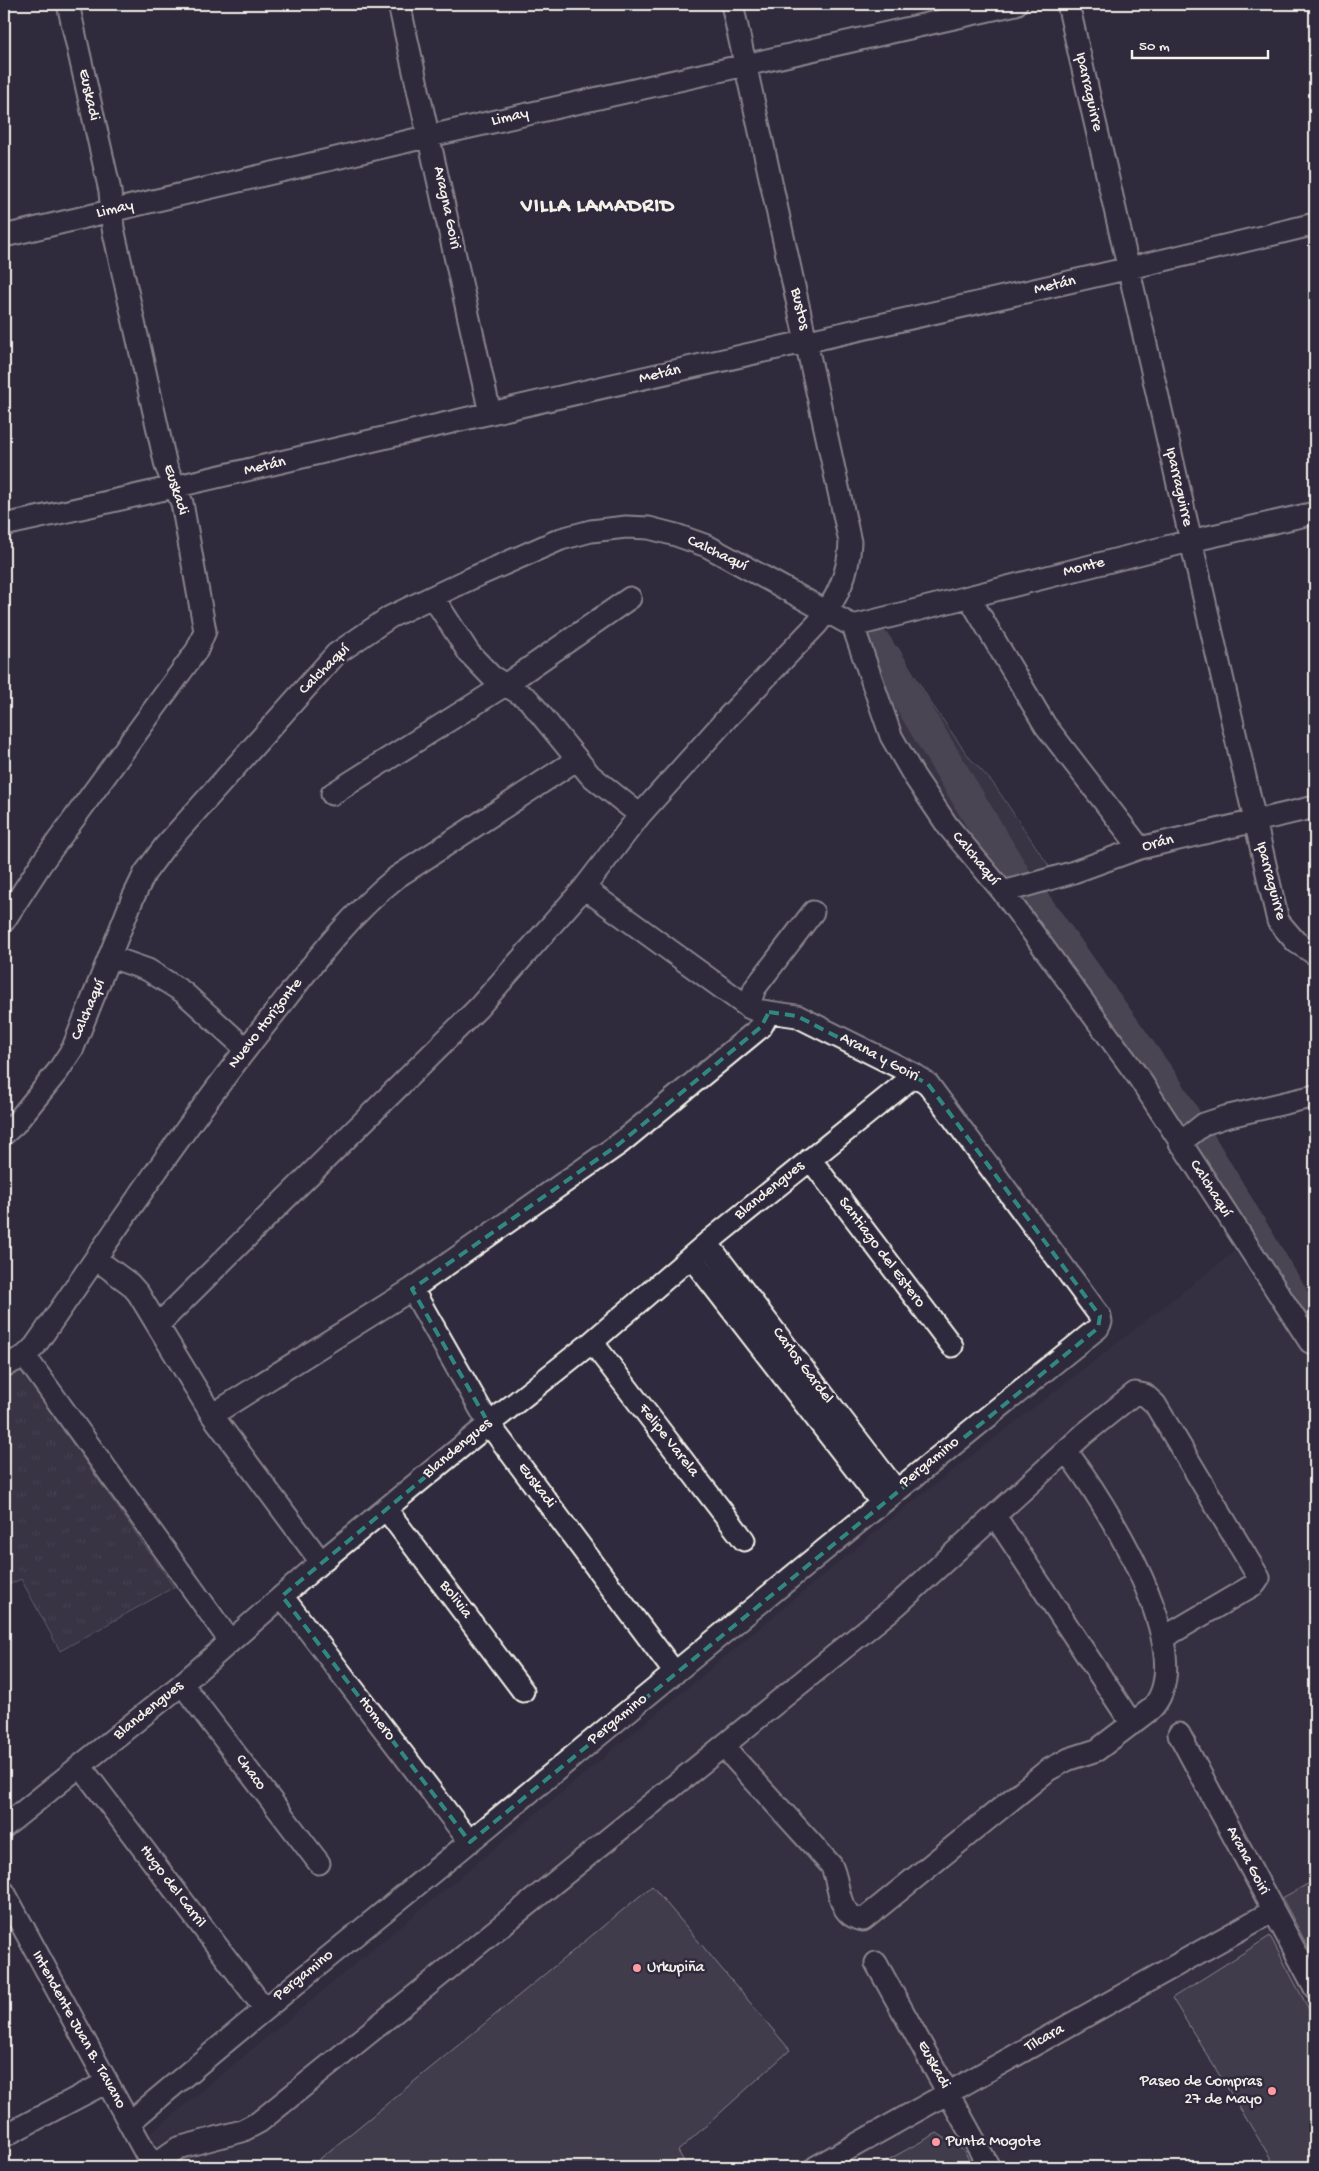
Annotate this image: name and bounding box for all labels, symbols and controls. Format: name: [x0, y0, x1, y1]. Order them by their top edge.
scale bar: [1132, 28, 1268, 60]
text: 50 m: [1139, 38, 1170, 56]
street label: Iparraguirre: [1070, 51, 1106, 134]
street label: Euskadi: [73, 67, 103, 123]
street label: Limay: [490, 105, 530, 131]
street label: Aragna Goiri: [428, 165, 464, 251]
district label: VILLA LAMADRID: [520, 195, 675, 220]
street label: Limay: [95, 197, 135, 223]
street label: Metán: [1032, 272, 1078, 300]
street label: Bustos: [785, 285, 813, 333]
street label: Metán: [637, 361, 683, 389]
street label: Iparraguirre: [1160, 446, 1196, 529]
street label: Metán: [242, 453, 288, 481]
street label: Euskadi: [158, 462, 192, 518]
street label: Calchaquí: [684, 532, 751, 576]
street label: Monte: [1061, 554, 1107, 582]
street label: Calchaquí: [295, 640, 355, 700]
street label: Calchaquí: [947, 828, 1003, 890]
street label: Orán: [1140, 831, 1176, 857]
street label: Iparraguirre: [1250, 840, 1290, 923]
street label: Nuevo Horizonte: [225, 974, 308, 1073]
street label: Calchaquí: [68, 976, 111, 1043]
street label: Arana y Goiri: [836, 1029, 922, 1087]
street label: Blandengues: [731, 1156, 810, 1226]
street label: Calchaquí: [1184, 1157, 1236, 1222]
street label: Santiago del Estero: [833, 1194, 929, 1312]
street label: Carlos Gardel: [767, 1324, 837, 1408]
street label: Felipe Varela: [633, 1400, 703, 1482]
street label: Blandengues: [419, 1414, 497, 1484]
street label: Pergamino: [895, 1433, 964, 1494]
street label: Euskadi: [513, 1459, 559, 1513]
street label: Bolivia: [434, 1576, 476, 1624]
street label: Blandengues: [110, 1676, 189, 1746]
street label: Pergamino: [583, 1690, 652, 1751]
street label: Homero: [353, 1693, 399, 1745]
street label: Chaco: [230, 1751, 270, 1795]
street label: Arana Goiri: [1221, 1823, 1273, 1899]
street label: Hugo del Carril: [135, 1842, 209, 1932]
street label: Pergamino: [269, 1946, 338, 2007]
street label: Intendente Juan B. Tavano: [27, 1948, 129, 2112]
place label: Urkupiña: [647, 1959, 705, 1978]
marker: Urkupiña: [631, 1962, 643, 1974]
street label: Tilcara: [1021, 2020, 1069, 2058]
street label: Euskadi: [912, 2038, 954, 2092]
place label: Paseo de Compras 27 de Mayo: [1139, 2073, 1263, 2110]
marker: Paseo de Compras 27 de Mayo: [1266, 2085, 1278, 2097]
place label: Punta Mogote: [945, 2133, 1041, 2152]
marker: Punta Mogote: [930, 2136, 942, 2148]

